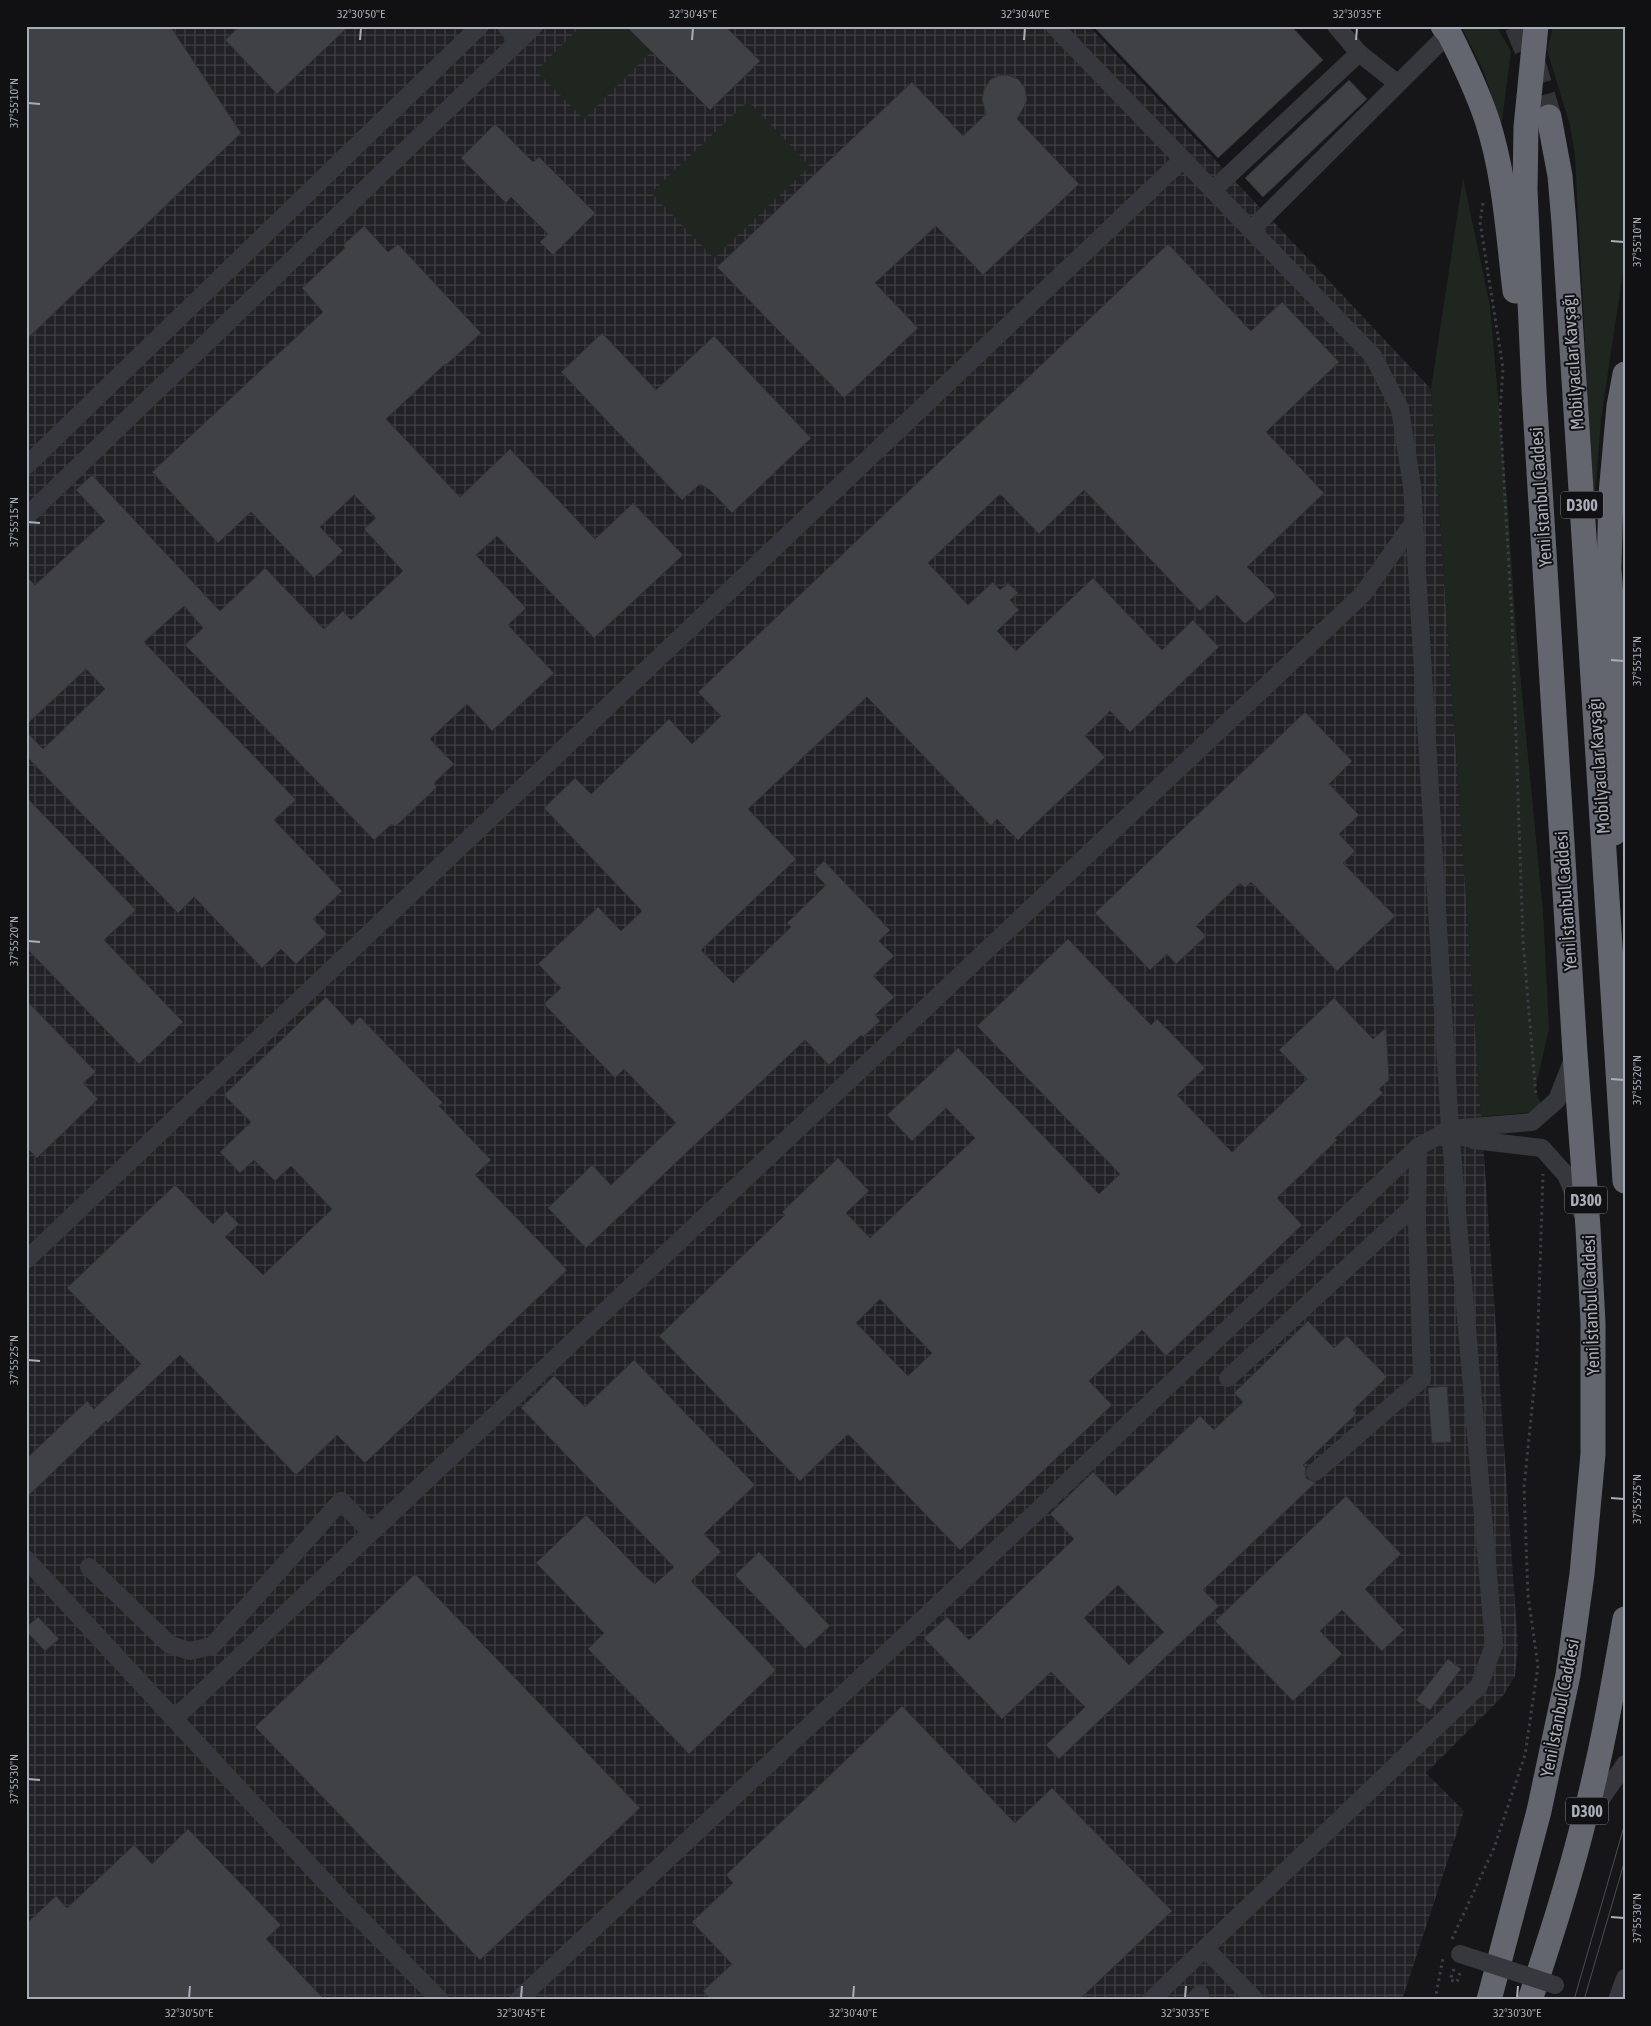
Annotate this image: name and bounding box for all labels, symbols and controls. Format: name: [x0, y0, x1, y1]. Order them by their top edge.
text: 32°30'50"E: [337, 7, 385, 21]
text: 32°30'45"E: [669, 7, 717, 21]
text: 32°30'40"E: [1001, 7, 1049, 21]
text: 32°30'35"E: [1333, 7, 1381, 21]
text: 37°55'10"N: [7, 78, 21, 128]
text: 37°55'10"N: [1630, 217, 1644, 267]
street label: Mobilyacılar Kavşağı: [1557, 293, 1588, 431]
street label: Yeni İstanbul Caddesi: [1525, 426, 1556, 568]
road number: D300: [1561, 492, 1603, 518]
text: 37°55'15"N: [7, 497, 21, 547]
text: 37°55'15"N: [1630, 636, 1644, 686]
street label: Mobilyacılar Kavşağı: [1583, 697, 1614, 835]
street label: Yeni İstanbul Caddesi: [1550, 830, 1581, 972]
text: 37°55'20"N: [7, 916, 21, 966]
text: 37°55'20"N: [1630, 1055, 1644, 1105]
road number: D300: [1565, 1186, 1607, 1214]
street label: Yeni İstanbul Caddesi: [1578, 1235, 1603, 1376]
text: 37°55'25"N: [7, 1335, 21, 1385]
text: 37°55'25"N: [1630, 1474, 1644, 1524]
street label: Yeni İstanbul Caddesi: [1536, 1637, 1583, 1779]
text: 37°55'30"N: [7, 1754, 21, 1804]
road number: D300: [1566, 1798, 1608, 1824]
text: 37°55'30"N: [1630, 1893, 1644, 1943]
text: 32°30'50"E: [165, 2006, 213, 2020]
text: 32°30'45"E: [497, 2006, 545, 2020]
text: 32°30'40"E: [829, 2006, 877, 2020]
text: 32°30'35"E: [1161, 2006, 1209, 2020]
text: 32°30'30"E: [1493, 2006, 1541, 2020]

